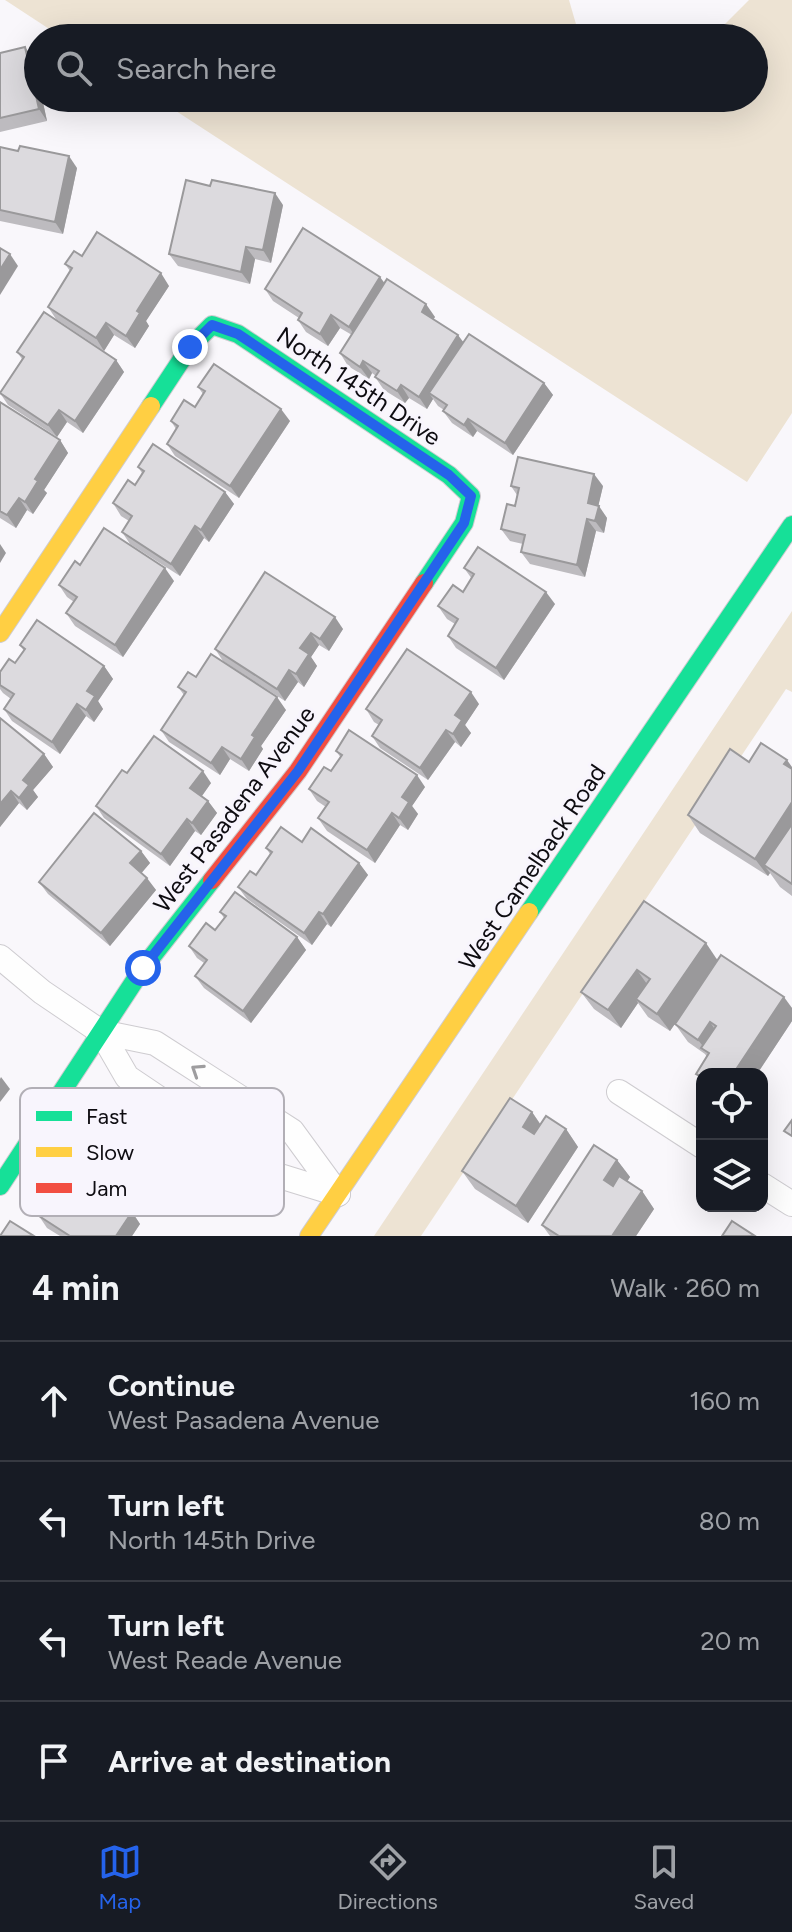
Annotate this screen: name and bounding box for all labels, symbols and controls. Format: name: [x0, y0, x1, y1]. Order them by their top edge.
search box: [24, 24, 768, 112]
icon: search: [52, 46, 96, 90]
text: Search here: [116, 50, 276, 87]
street label: North 145th Drive: [272, 320, 446, 452]
route end: [172, 329, 208, 365]
street label: West Pasadena Avenue: [147, 700, 321, 918]
street label: West Camelback Road: [452, 759, 612, 975]
route start: [125, 950, 161, 986]
one-way arrow: [192, 1065, 206, 1080]
map controls: [696, 1068, 768, 1212]
button: locate: [696, 1068, 768, 1140]
legend: [20, 1088, 284, 1216]
text: Fast: [86, 1103, 128, 1130]
text: Slow: [86, 1139, 135, 1166]
button: layers: [696, 1140, 768, 1212]
text: Jam: [86, 1175, 127, 1202]
text: 4 min: [32, 1268, 119, 1309]
text: Walk · 260 m: [611, 1272, 760, 1304]
text: Continue: [108, 1367, 235, 1404]
icon: ahead: [32, 1379, 76, 1423]
text: 160 m: [689, 1385, 760, 1417]
text: West Pasadena Avenue: [108, 1404, 379, 1436]
text: Turn left: [108, 1487, 225, 1524]
icon: left: [32, 1499, 76, 1543]
text: 80 m: [699, 1505, 760, 1537]
text: North 145th Drive: [108, 1524, 315, 1556]
text: Turn left: [108, 1607, 225, 1644]
icon: left: [32, 1619, 76, 1663]
text: 20 m: [700, 1625, 760, 1657]
text: West Reade Avenue: [108, 1644, 342, 1676]
icon: arrive: [32, 1739, 76, 1783]
text: Arrive at destination: [108, 1743, 391, 1780]
tab: Map: [98, 1840, 142, 1915]
tab: Directions: [338, 1840, 438, 1915]
tab: Saved: [633, 1840, 694, 1915]

